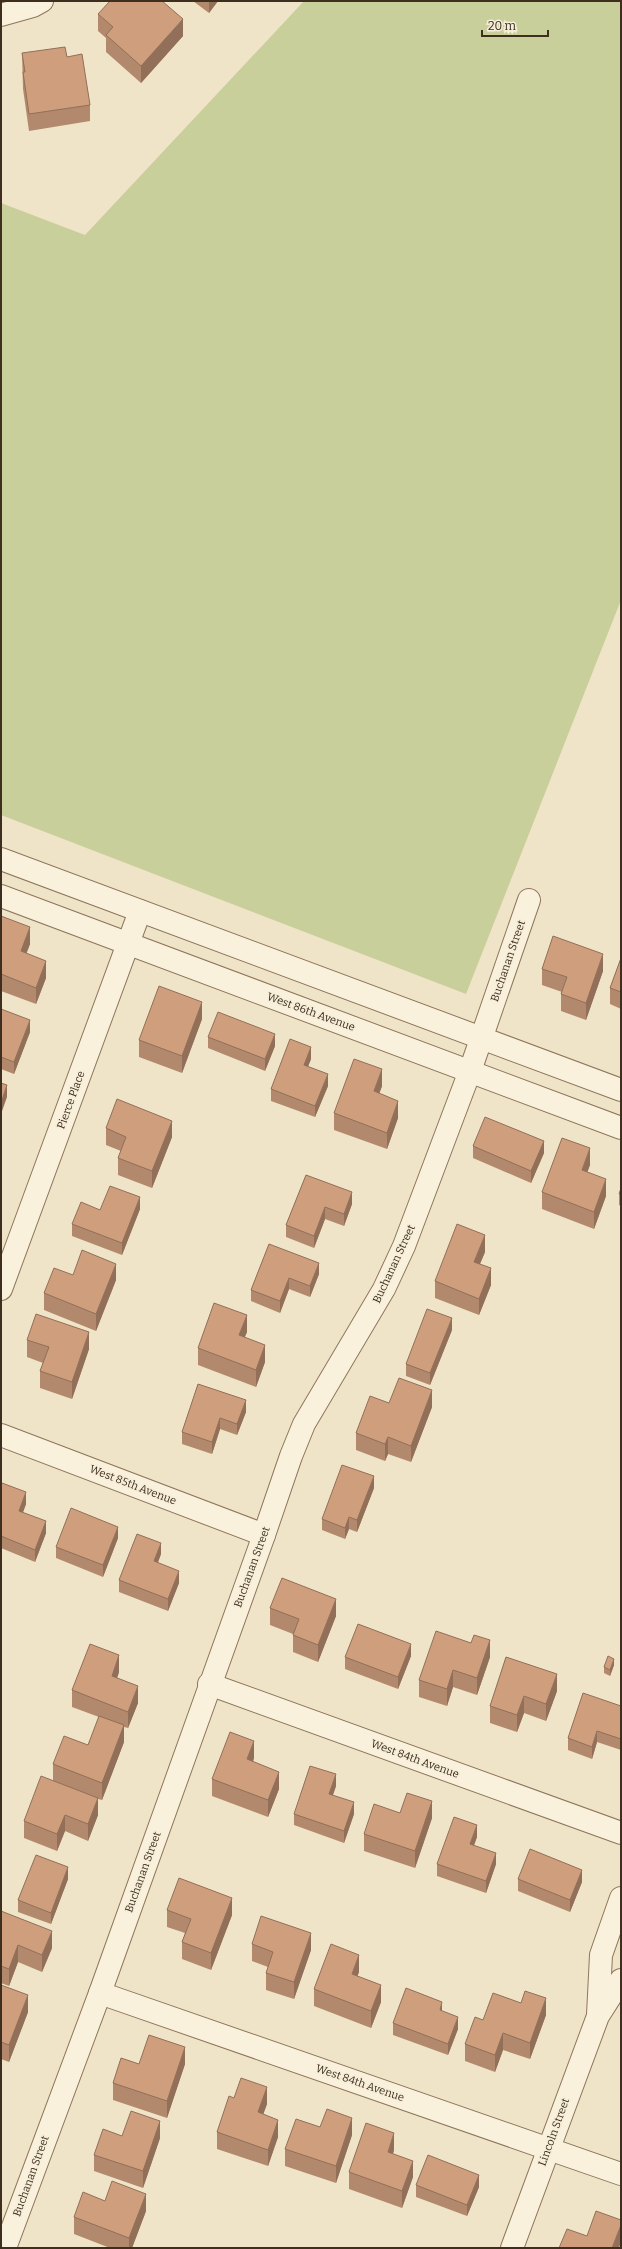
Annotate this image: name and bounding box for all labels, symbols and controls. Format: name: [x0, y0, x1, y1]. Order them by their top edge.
scale bar: [482, 12, 548, 38]
text: 20 m: [488, 19, 517, 33]
street label: Buchanan Street: [488, 919, 528, 1003]
street label: West 86th Avenue: [265, 990, 357, 1034]
street label: Pierce Place: [54, 1069, 88, 1131]
street label: Buchanan Street: [370, 1223, 418, 1305]
street label: West 85th Avenue: [88, 1462, 178, 1508]
street label: Buchanan Street: [231, 1525, 273, 1609]
street label: West 84th Avenue: [369, 1737, 461, 1781]
street label: Buchanan Street: [122, 1830, 164, 1914]
street label: West 84th Avenue: [314, 2062, 406, 2104]
street label: Lincoln Street: [536, 2096, 572, 2168]
street label: Buchanan Street: [10, 2134, 52, 2218]

